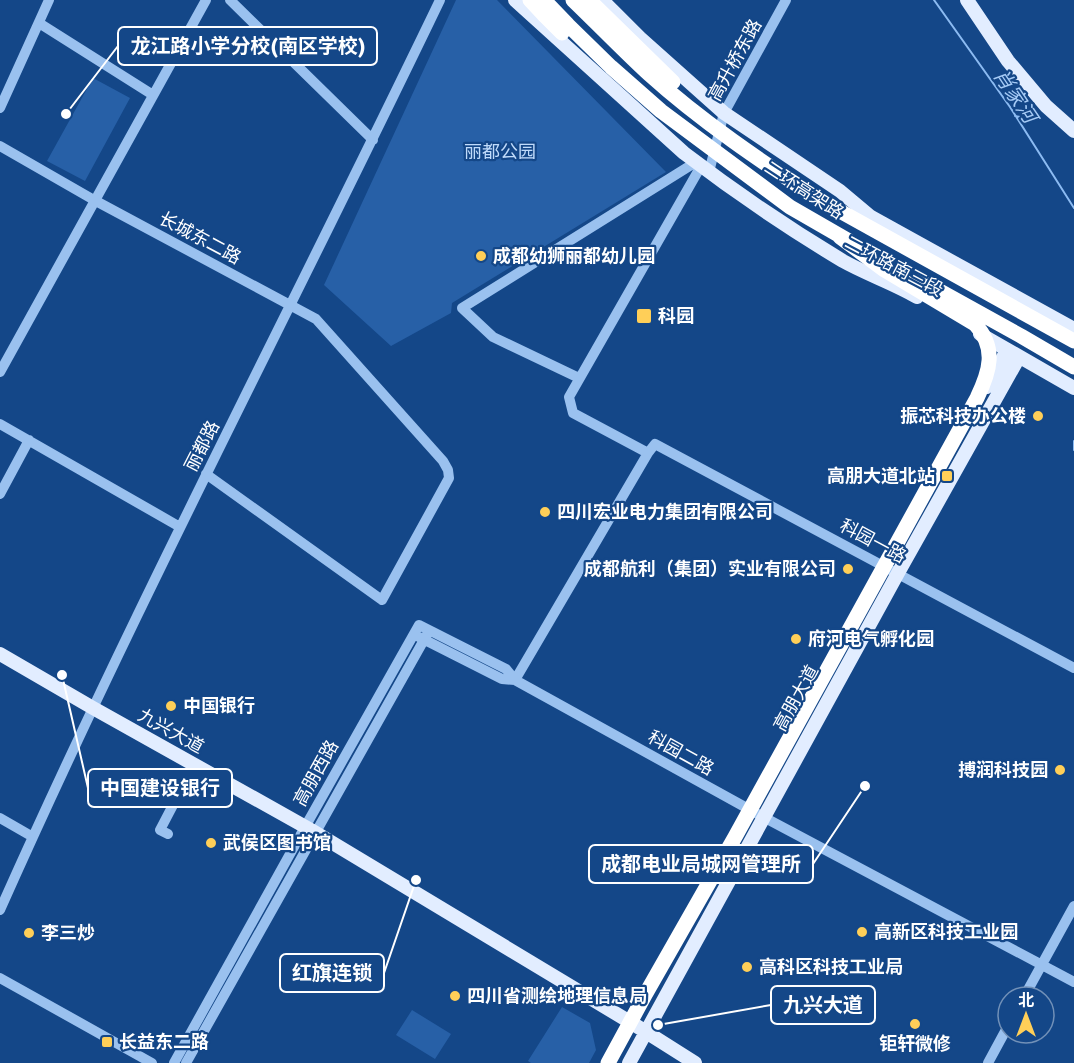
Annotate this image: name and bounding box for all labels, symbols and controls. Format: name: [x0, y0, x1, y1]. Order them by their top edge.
street label: 高升桥东路: [704, 15, 766, 105]
callout: 龙江路小学分校(南区学校): [118, 27, 377, 65]
text: 龙江路小学分校(南区学校): [131, 34, 366, 59]
water label: 肖家河: [988, 64, 1044, 131]
park label: 丽都公园: [464, 141, 536, 163]
street label: 二环高架路: [760, 156, 848, 224]
street label: 长城东二路: [155, 207, 245, 269]
street label: 二环路南三段: [841, 231, 947, 301]
place label: 成都幼狮丽都幼儿园: [493, 245, 655, 267]
marker: 成都幼狮丽都幼儿园: [474, 249, 488, 263]
place label: 科园: [658, 305, 694, 327]
marker: 科园: [635, 307, 653, 325]
place label: 振芯科技办公楼: [900, 405, 1026, 427]
marker: 振芯科技办公楼: [1031, 409, 1045, 423]
street label: 丽都路: [180, 417, 224, 475]
place label: 高朋大道北站: [827, 465, 935, 487]
marker: 高朋大道北站: [940, 469, 954, 483]
place label: 四川宏业电力集团有限公司: [557, 501, 773, 523]
marker: 四川宏业电力集团有限公司: [538, 505, 552, 519]
street label: 科园一路: [836, 514, 910, 568]
place label: 成都航利（集团）实业有限公司: [584, 558, 836, 580]
marker: 成都航利（集团）实业有限公司: [841, 562, 855, 576]
place label: 府河电气孵化园: [808, 628, 934, 650]
marker: 府河电气孵化园: [789, 632, 803, 646]
street label: 高朋大道: [769, 661, 823, 735]
place label: 中国银行: [183, 695, 255, 717]
marker: 中国银行: [164, 699, 178, 713]
street label: 九兴大道: [134, 704, 208, 758]
street label: 科园二路: [644, 726, 718, 780]
street label: 高朋西路: [289, 736, 343, 810]
place label: 搏润科技园: [958, 759, 1048, 781]
marker: 搏润科技园: [1053, 763, 1067, 777]
callout: 中国建设银行: [88, 769, 232, 807]
text: 中国建设银行: [100, 776, 220, 801]
place label: 武侯区图书馆: [223, 832, 331, 854]
marker: 武侯区图书馆: [204, 836, 218, 850]
callout: 成都电业局城网管理所: [589, 845, 813, 883]
text: 成都电业局城网管理所: [601, 852, 801, 877]
place label: 高新区科技工业园: [874, 921, 1018, 943]
place label: 李三炒: [41, 922, 95, 944]
marker: 高新区科技工业园: [855, 925, 869, 939]
marker: 李三炒: [22, 926, 36, 940]
callout: 红旗连锁: [280, 954, 384, 992]
place label: 高科区科技工业局: [759, 956, 903, 978]
marker: 高科区科技工业局: [740, 960, 754, 974]
text: 红旗连锁: [292, 961, 373, 986]
place label: 四川省测绘地理信息局: [467, 985, 647, 1007]
north arrow: [996, 985, 1056, 1045]
callout: 九兴大道: [771, 986, 875, 1024]
marker: 四川省测绘地理信息局: [448, 989, 462, 1003]
text: 北: [1018, 991, 1034, 1011]
text: 九兴大道: [783, 993, 863, 1018]
marker: 钜轩微修: [908, 1017, 922, 1031]
place label: 长益东二路: [119, 1031, 209, 1053]
place label: 钜轩微修: [879, 1033, 951, 1055]
marker: 长益东二路: [100, 1035, 114, 1049]

